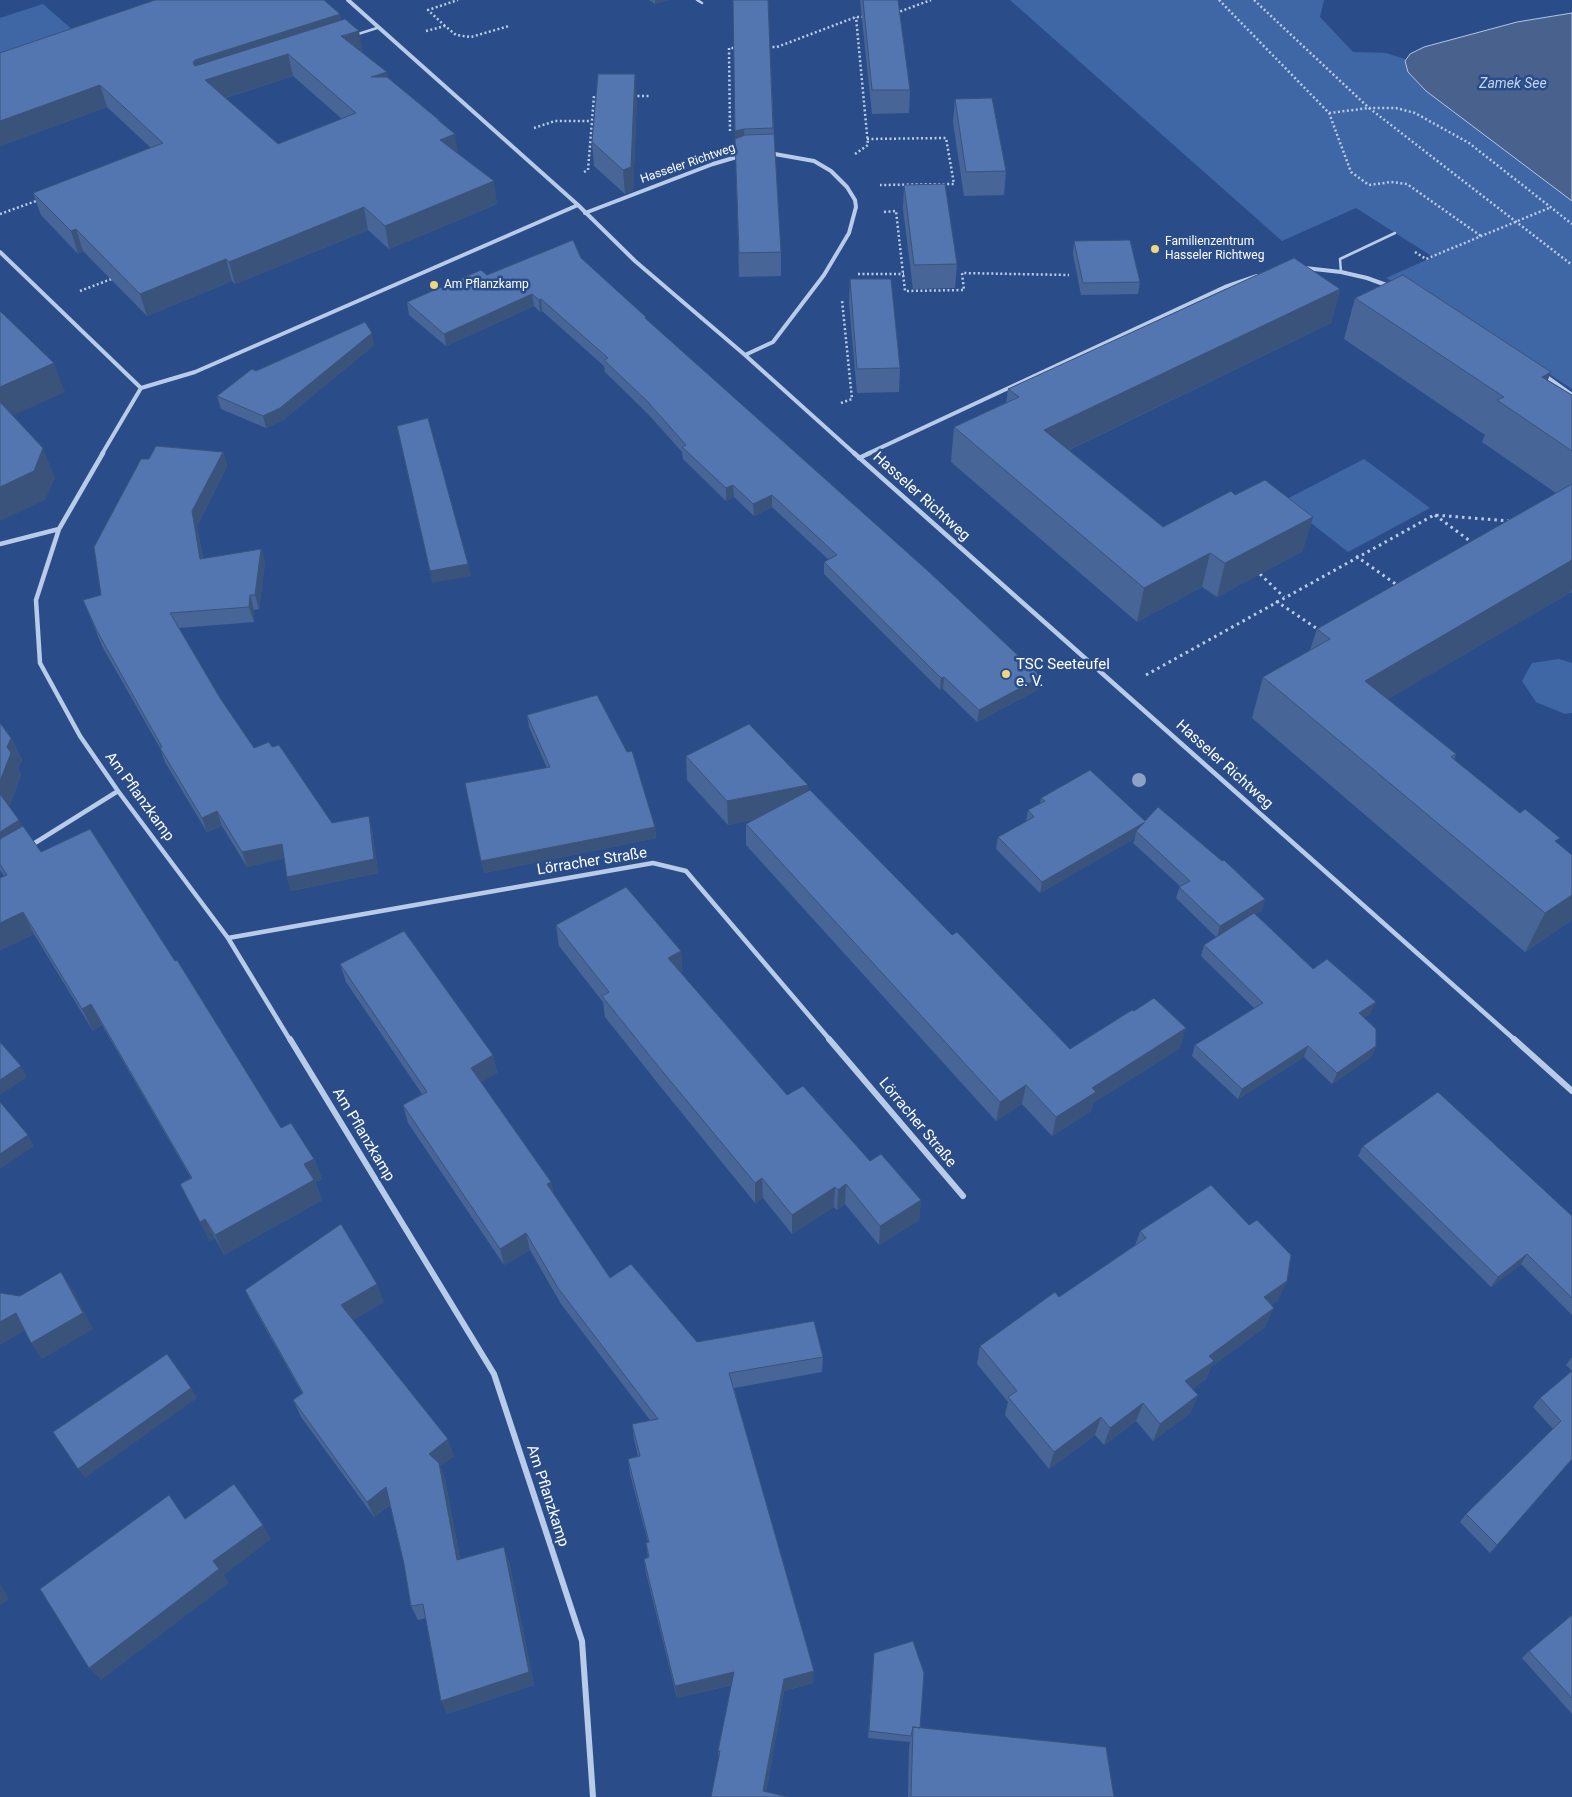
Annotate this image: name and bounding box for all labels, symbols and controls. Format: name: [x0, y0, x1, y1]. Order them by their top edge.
water label: Zamek See: [1479, 76, 1547, 92]
street label: Hasseler Richtweg: [639, 141, 737, 187]
place label: Familienzentrum Hasseler Richtweg: [1165, 235, 1264, 263]
marker: Familienzentrum Hasseler Richtweg: [1149, 243, 1161, 255]
place label: Am Pflanzkamp: [444, 278, 529, 292]
marker: Am Pflanzkamp: [428, 279, 440, 291]
street label: Hasseler Richtweg: [869, 449, 973, 545]
place label: TSC Seeteufel e. V.: [1016, 656, 1110, 691]
marker: TSC Seeteufel e. V.: [1000, 668, 1012, 680]
street label: Hasseler Richtweg: [1172, 717, 1276, 813]
street label: Am Pflanzkamp: [101, 749, 177, 845]
street label: Lörracher Straße: [536, 844, 648, 880]
street label: Lörracher Straße: [874, 1075, 960, 1171]
street label: Am Pflanzkamp: [328, 1085, 398, 1185]
street label: Am Pflanzkamp: [522, 1443, 572, 1549]

